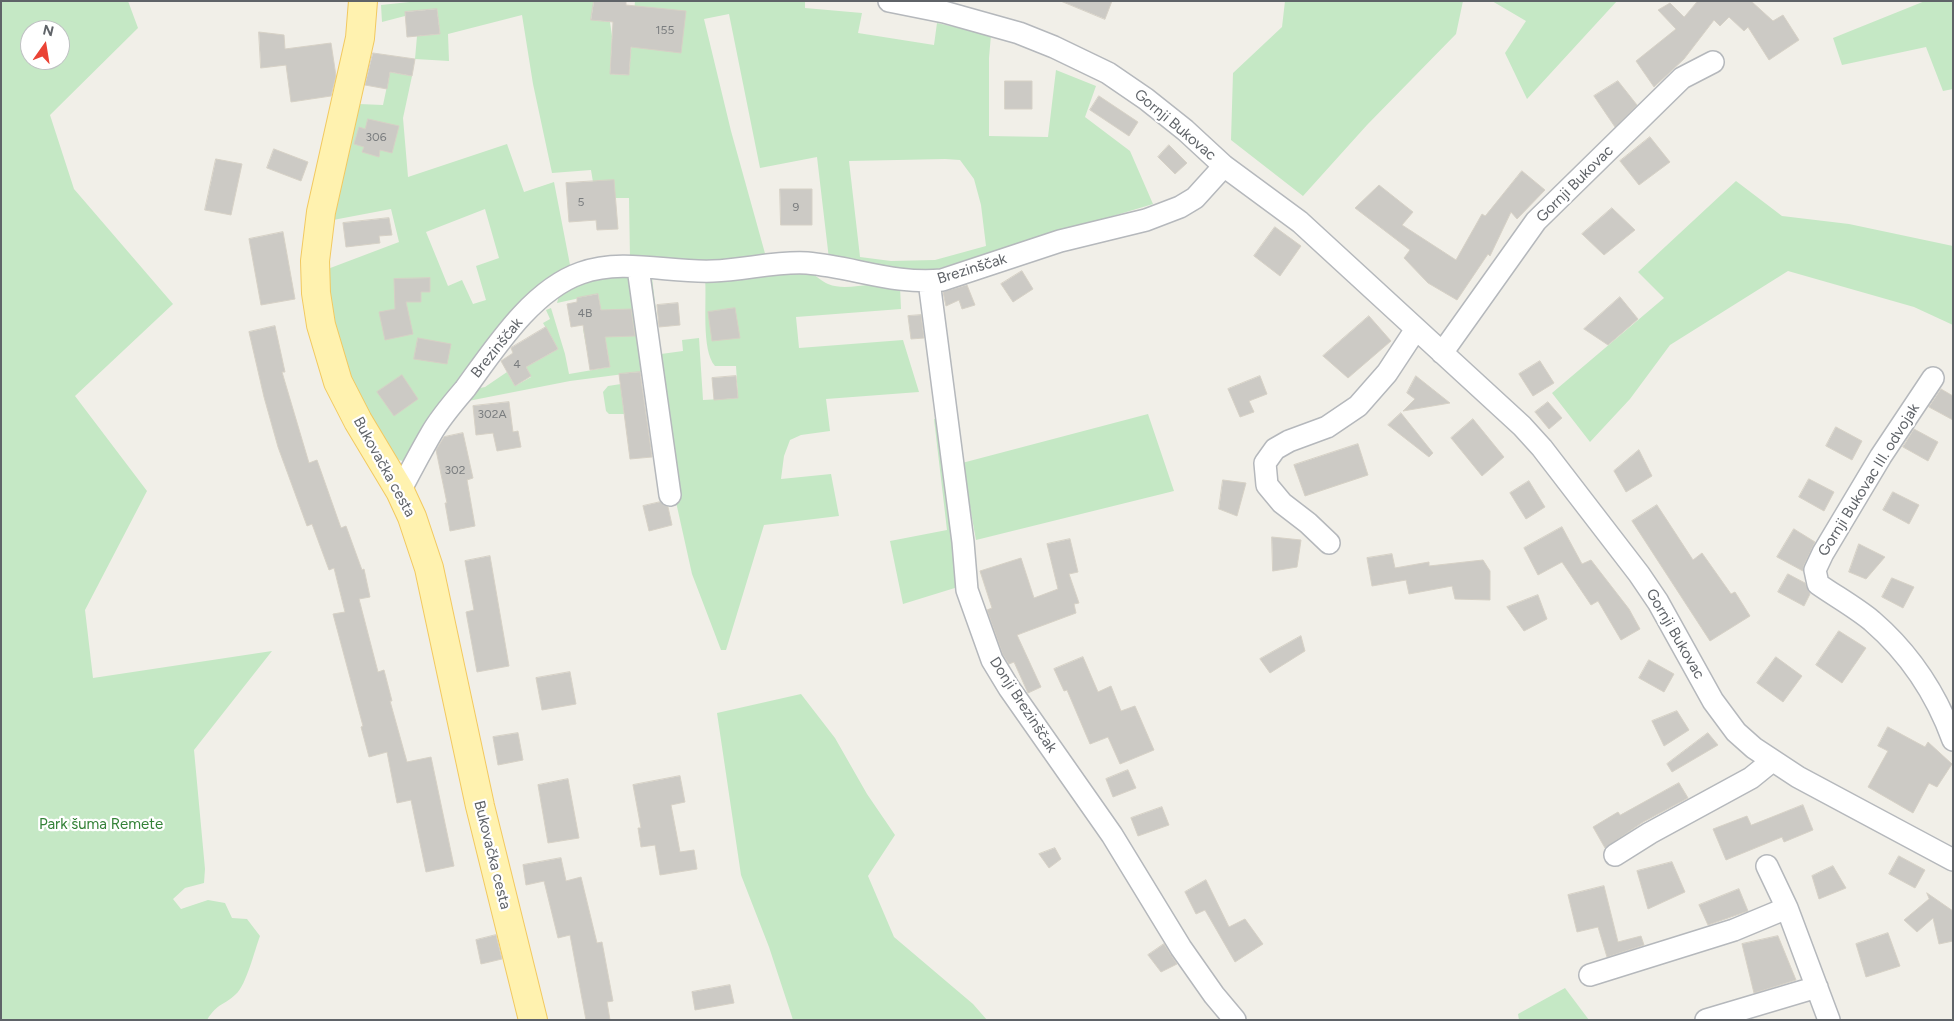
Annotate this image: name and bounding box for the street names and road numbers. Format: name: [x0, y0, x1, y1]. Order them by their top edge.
street label: Gornji Bukovac: [1130, 86, 1220, 164]
street label: Gornji Bukovac: [1533, 142, 1617, 226]
street label: Brezinščak: [935, 250, 1009, 288]
street label: Brezinščak: [467, 314, 527, 382]
street label: Gornji Bukovac III. odvojak: [1815, 400, 1923, 560]
street label: Bukovačka cesta: [349, 414, 419, 520]
street label: Gornji Bukovac: [1642, 586, 1708, 682]
street label: Donji Brezinščak: [985, 654, 1061, 756]
street label: Bukovačka cesta: [470, 799, 514, 911]

